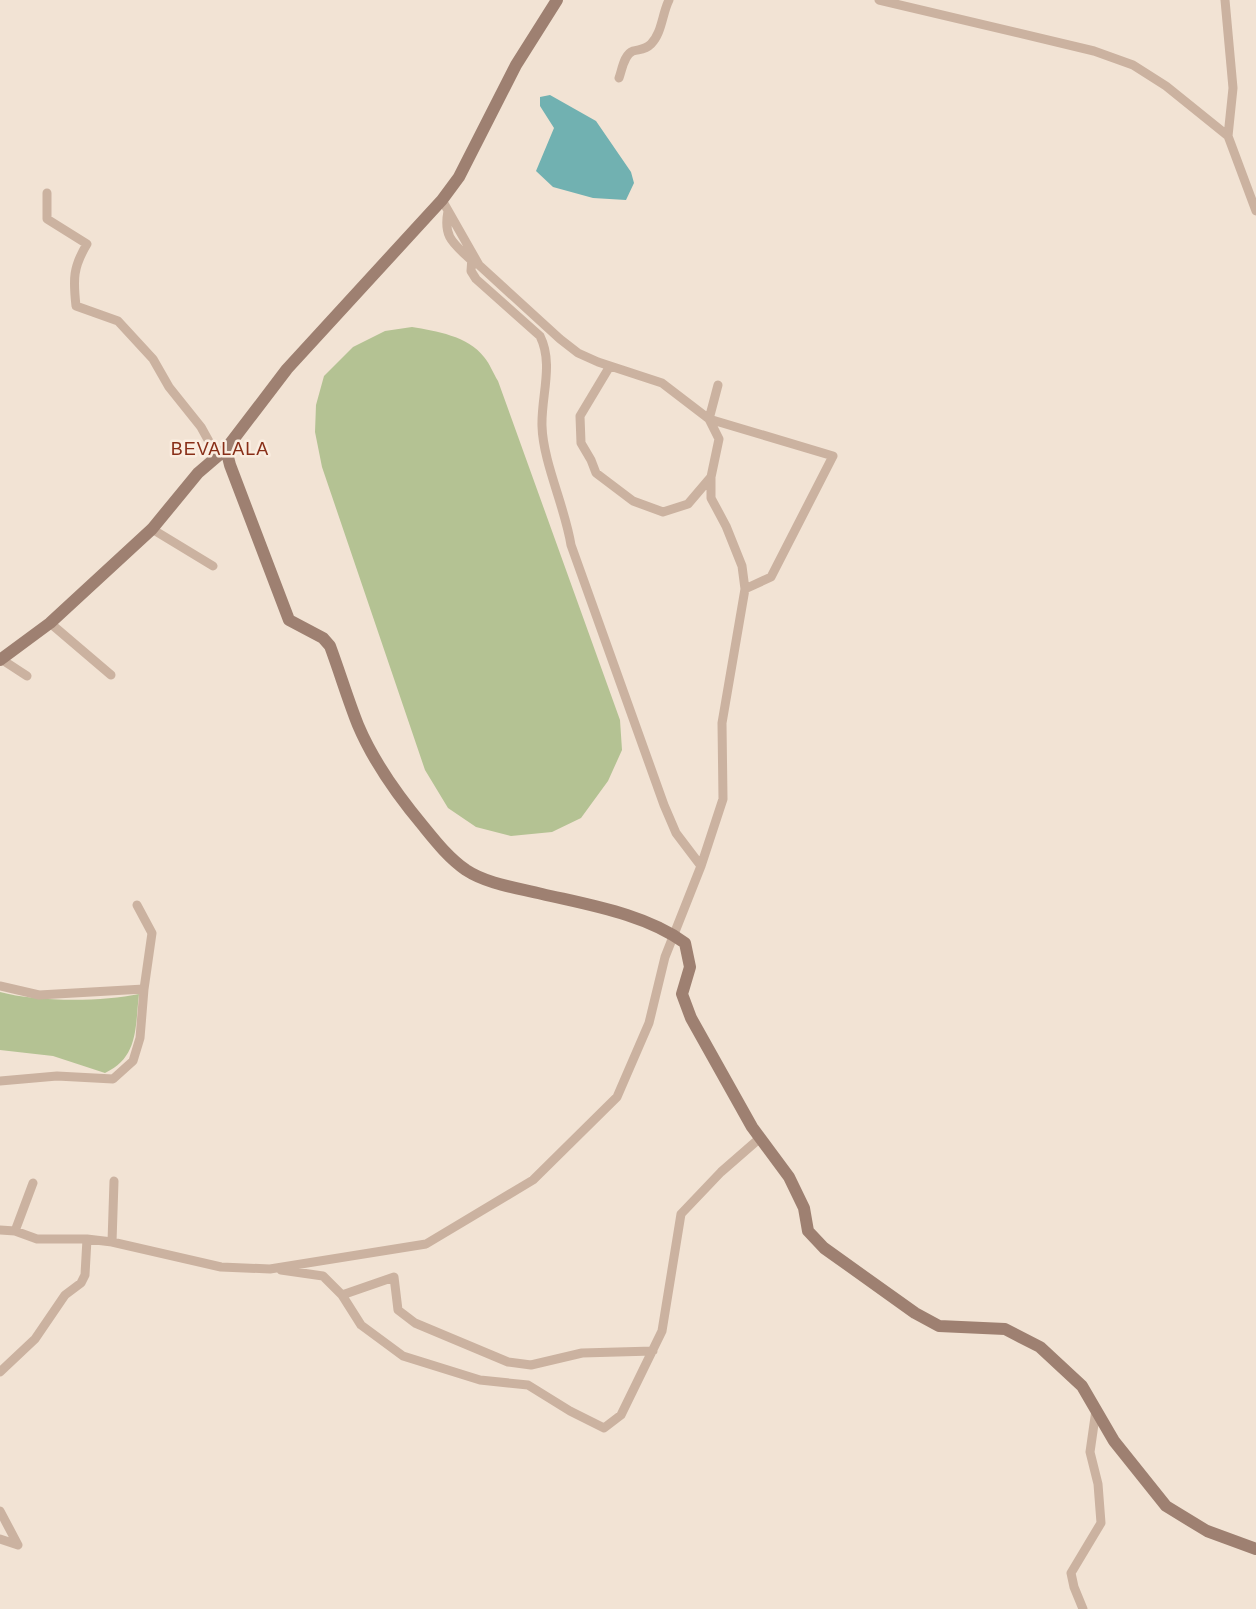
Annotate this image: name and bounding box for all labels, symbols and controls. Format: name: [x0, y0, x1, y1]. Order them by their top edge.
district label: BEVALALA: [171, 439, 269, 459]

